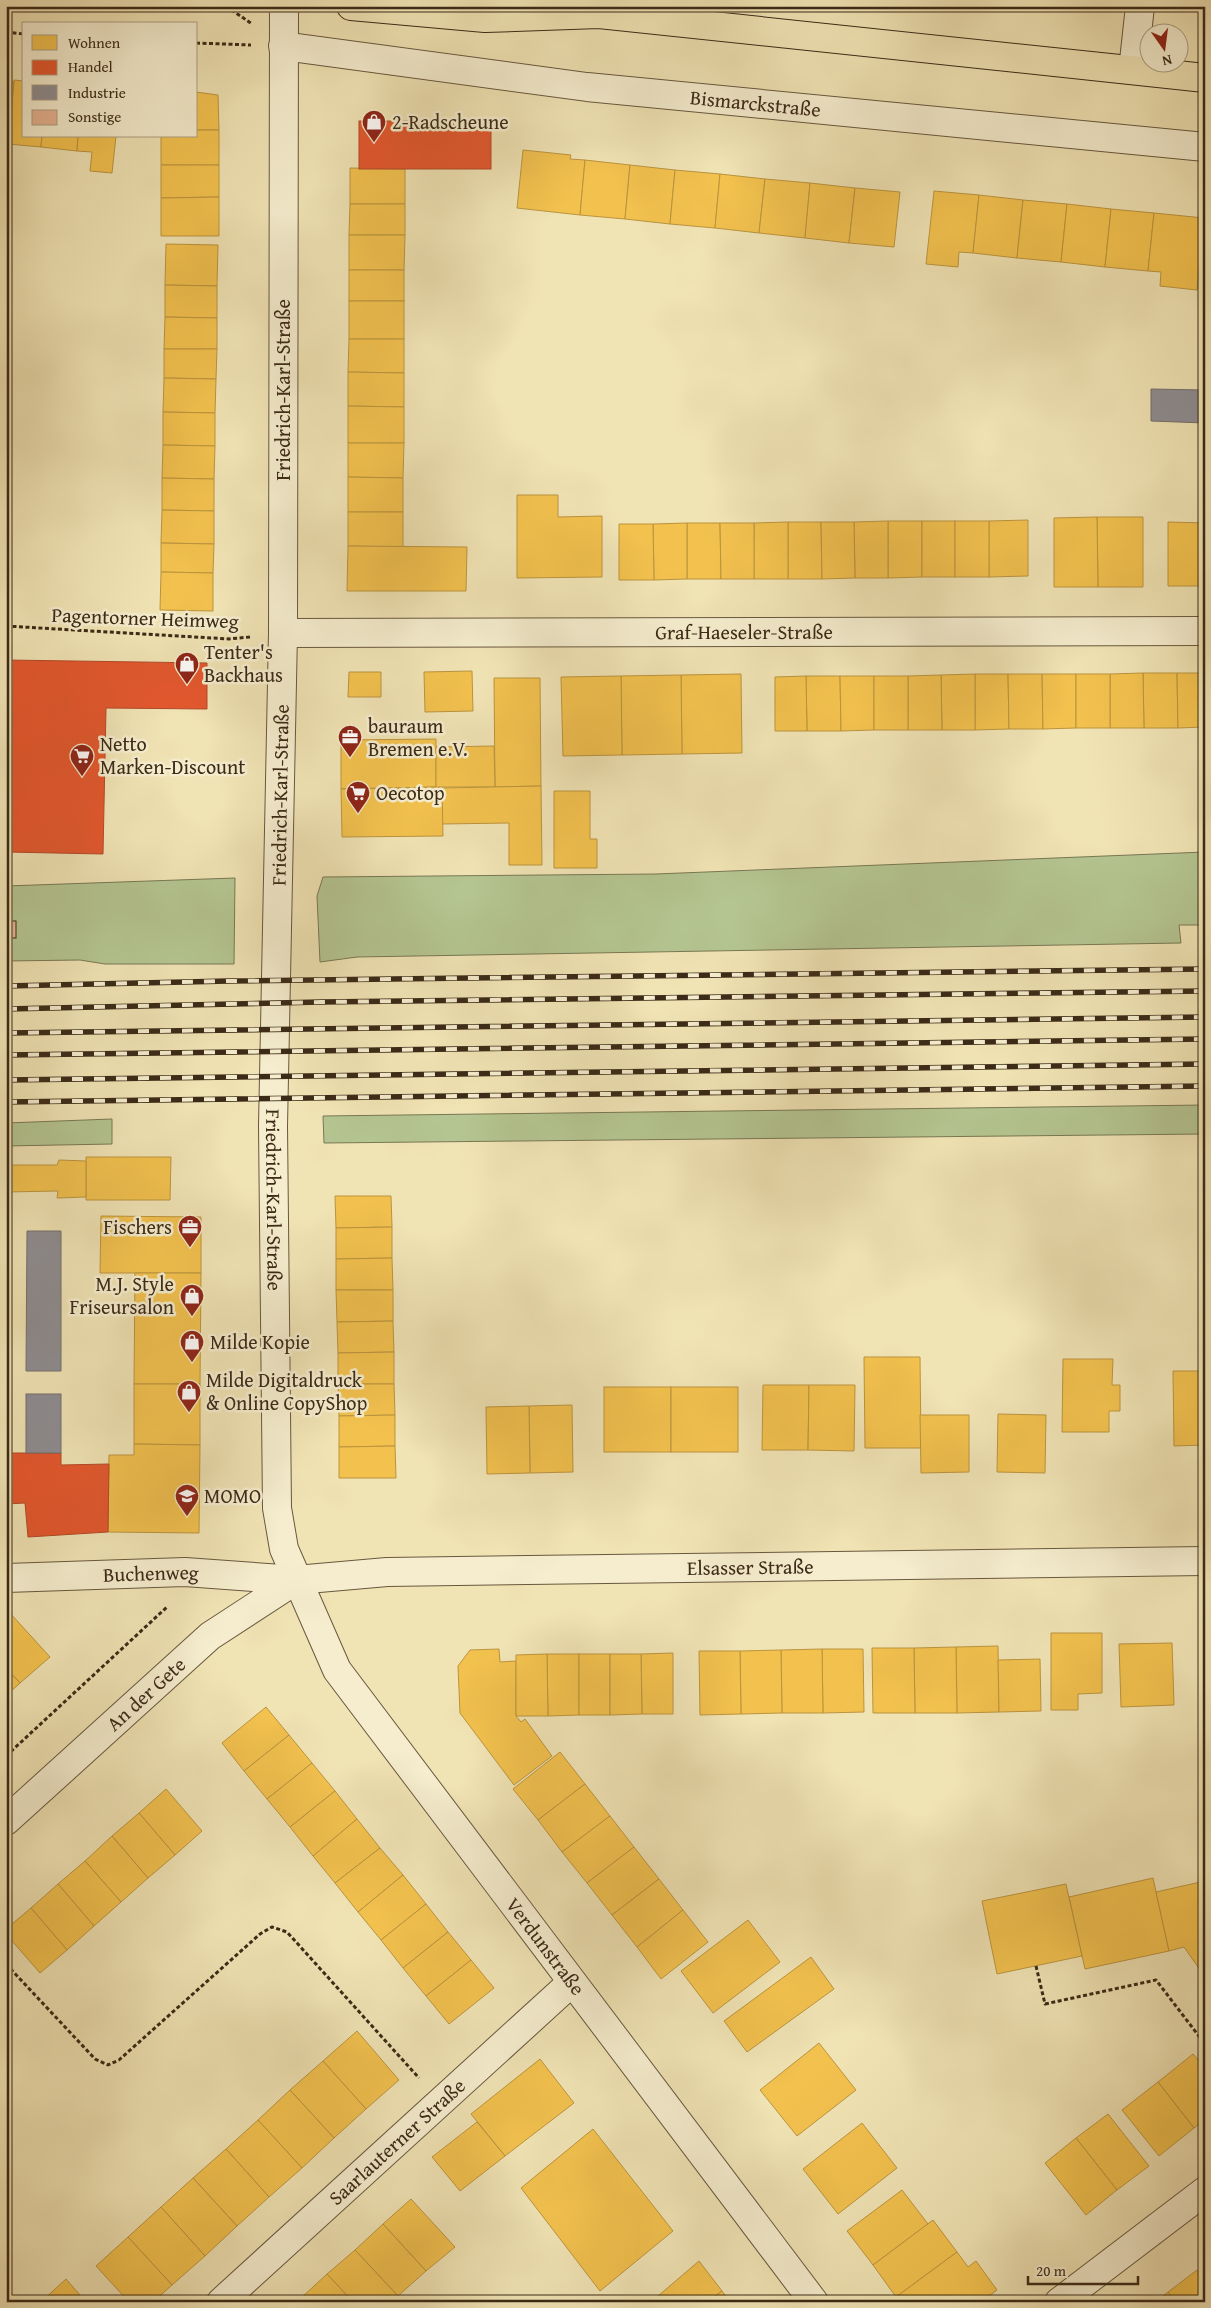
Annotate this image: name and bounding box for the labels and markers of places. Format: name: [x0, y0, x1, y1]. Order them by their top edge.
place label: 2-Radscheune: [392, 107, 509, 136]
shop icon: 2-Radscheune: [361, 109, 387, 143]
place label: Tenter's Backhaus: [204, 637, 283, 689]
shop icon: Tenter's Backhaus: [174, 651, 200, 685]
place label: bauraum Bremen e.V.: [368, 711, 468, 763]
office icon: bauraum Bremen e.V.: [337, 724, 363, 758]
place label: Netto Marken-Discount: [100, 729, 245, 781]
supermarket icon: Netto Marken-Discount: [69, 743, 95, 777]
place label: Oecotop: [376, 778, 445, 807]
supermarket icon: Oecotop: [345, 780, 371, 814]
place label: Fischers: [103, 1212, 172, 1241]
office icon: Fischers: [177, 1214, 203, 1248]
place label: M.J. Style Friseursalon: [70, 1269, 174, 1321]
shop icon: M.J. Style Friseursalon: [179, 1283, 205, 1317]
place label: Milde Kopie: [210, 1327, 310, 1356]
shop icon: Milde Kopie: [179, 1329, 205, 1363]
place label: Milde Digitaldruck & Online CopyShop: [206, 1365, 368, 1417]
shop icon: Milde Digitaldruck & Online CopyShop: [176, 1379, 202, 1413]
place label: MOMO: [204, 1481, 261, 1510]
school or university icon: MOMO: [174, 1483, 200, 1517]

